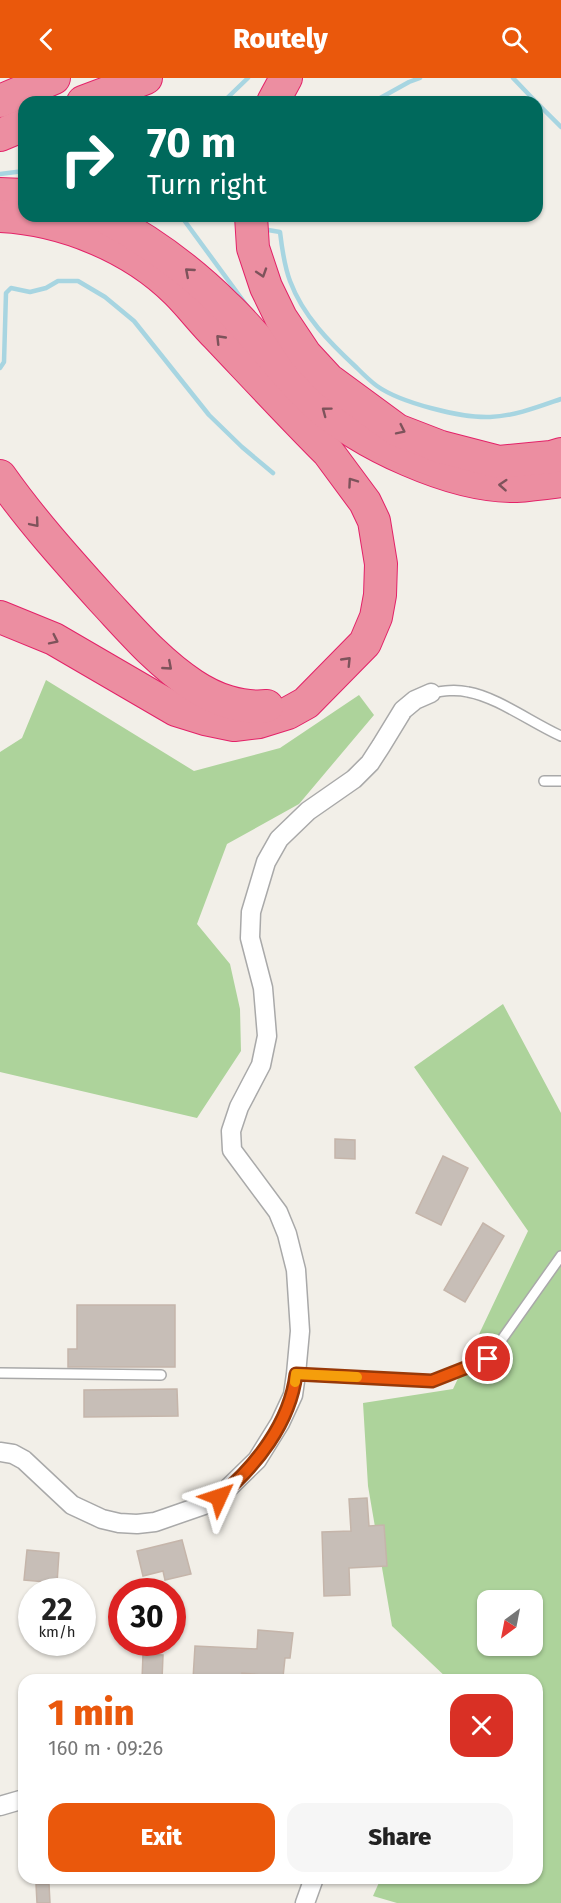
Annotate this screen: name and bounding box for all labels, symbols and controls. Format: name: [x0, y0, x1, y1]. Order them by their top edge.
icon: back: [30, 23, 63, 56]
text: Routely: [233, 23, 328, 55]
icon: search: [498, 23, 531, 56]
text: 70 m: [147, 118, 236, 168]
icon: right: [48, 120, 126, 198]
text: Turn right: [147, 169, 267, 201]
one-way arrow: [254, 267, 267, 278]
one-way arrow: [185, 268, 196, 279]
one-way arrow: [216, 336, 227, 347]
one-way arrow: [321, 407, 332, 418]
one-way arrow: [395, 423, 406, 435]
one-way arrow: [348, 478, 359, 489]
one-way arrow: [498, 479, 507, 492]
one-way arrow: [28, 516, 39, 527]
one-way arrow: [47, 632, 58, 644]
one-way arrow: [340, 657, 351, 668]
one-way arrow: [161, 659, 172, 670]
pin: [462, 1333, 513, 1384]
icon: arrive: [471, 1342, 504, 1375]
position arrow: [187, 1465, 251, 1529]
speed limit sign: 30: [108, 1578, 186, 1656]
north arrow: [477, 1590, 543, 1656]
map controls: [477, 1590, 543, 1656]
text: 22: [41, 1592, 73, 1628]
text: km/h: [38, 1623, 76, 1641]
text: 1 min: [48, 1691, 134, 1735]
button: close: [450, 1694, 513, 1757]
text: 160 m · 09:26: [48, 1736, 163, 1760]
button: Exit: [48, 1803, 275, 1872]
button: Share: [287, 1803, 513, 1872]

